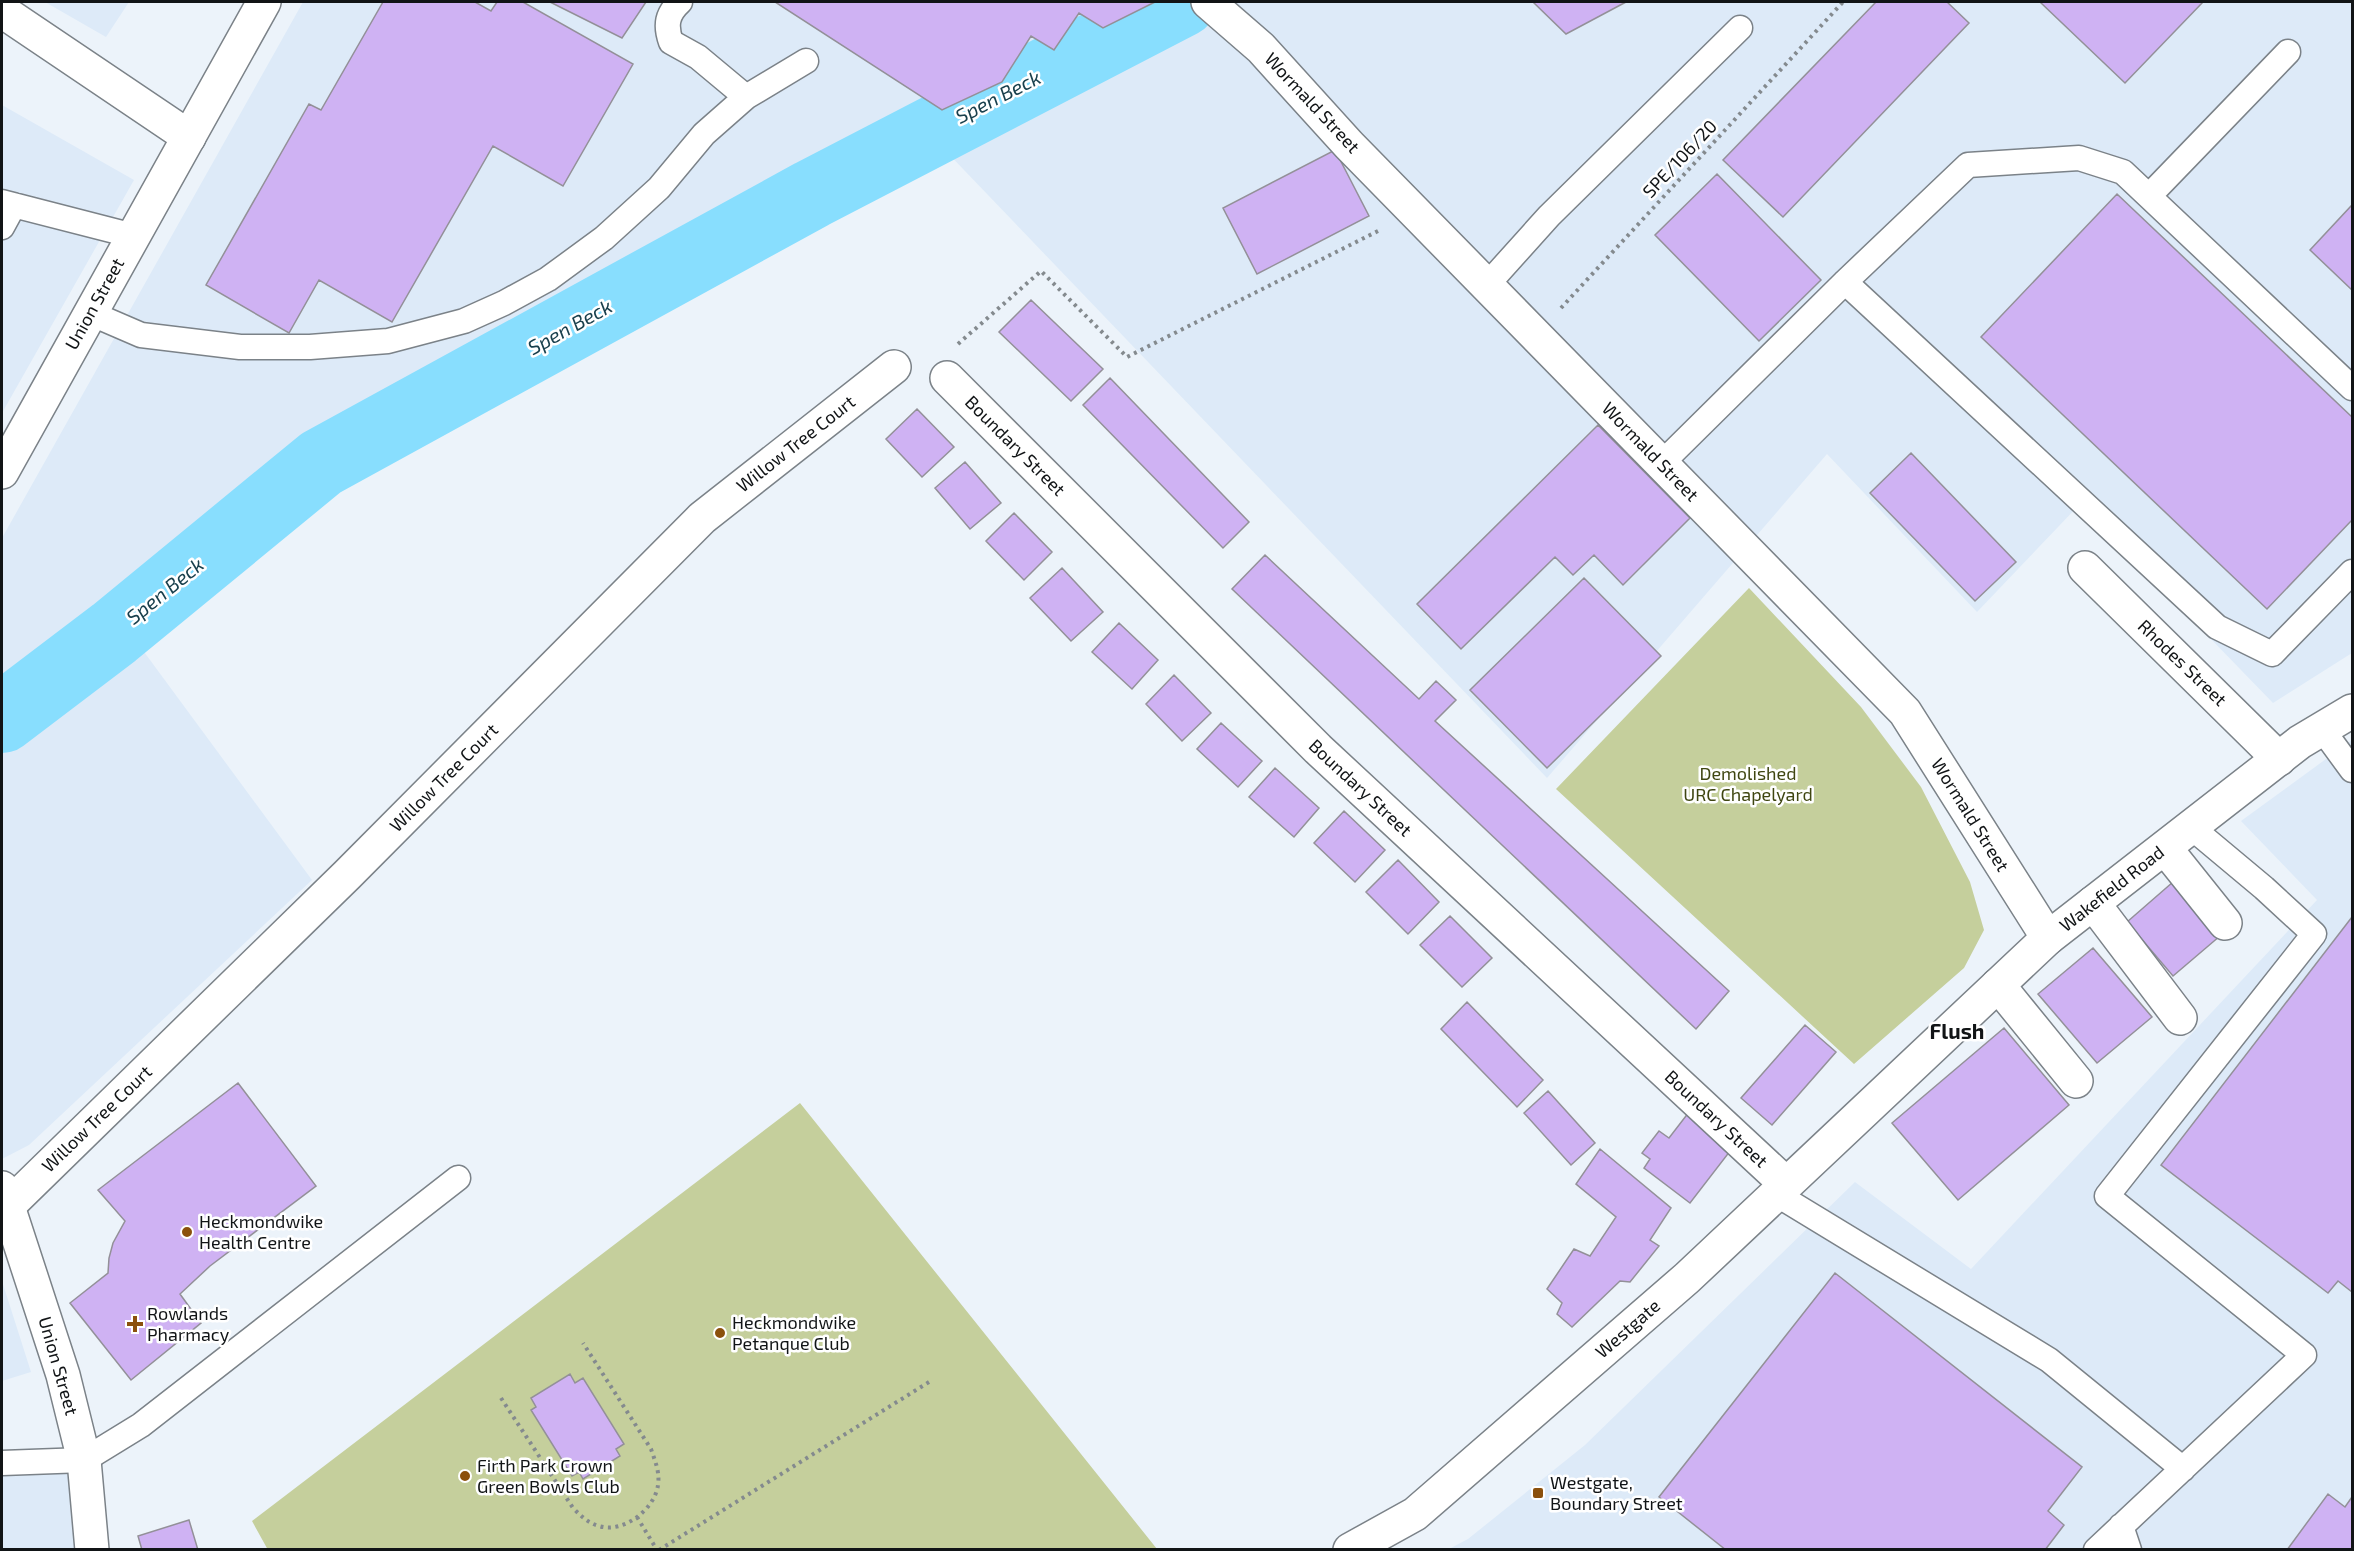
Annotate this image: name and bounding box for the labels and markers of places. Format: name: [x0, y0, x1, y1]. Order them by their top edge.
place label: Heckmondwike Health Centre: [199, 1210, 323, 1253]
marker: Heckmondwike Health Centre: [180, 1225, 194, 1239]
place label: Rowlands Pharmacy: [147, 1302, 230, 1345]
place label: Heckmondwike Petanque Club: [732, 1311, 856, 1354]
marker: Rowlands Pharmacy: [128, 1317, 142, 1331]
marker: Heckmondwike Petanque Club: [713, 1326, 727, 1340]
place label: Firth Park Crown Green Bowls Club: [477, 1454, 620, 1497]
marker: Firth Park Crown Green Bowls Club: [458, 1469, 472, 1483]
place label: Westgate, Boundary Street: [1550, 1471, 1683, 1514]
marker: Westgate, Boundary Street: [1531, 1486, 1545, 1500]

